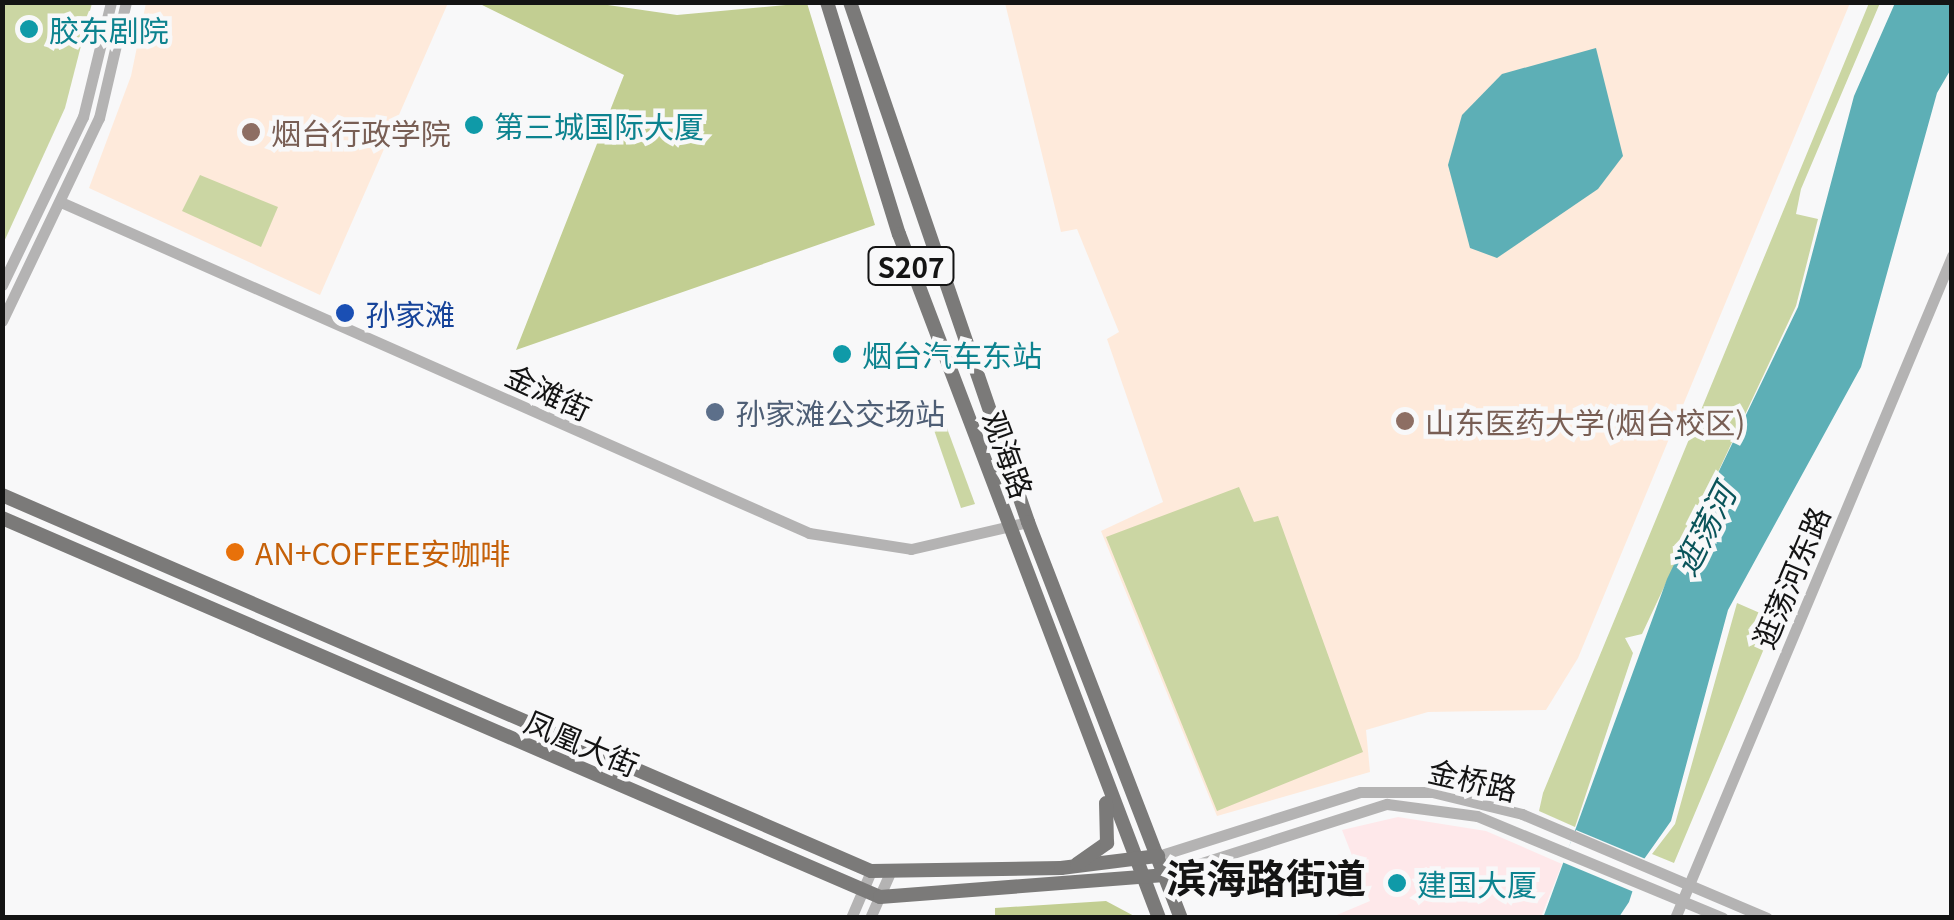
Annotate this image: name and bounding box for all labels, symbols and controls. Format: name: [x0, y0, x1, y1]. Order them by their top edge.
place label: 胶东剧院: [49, 11, 169, 47]
marker: 胶东剧院: [18, 18, 40, 40]
place label: 第三城国际大厦: [494, 107, 704, 143]
place label: 烟台行政学院: [271, 114, 451, 150]
marker: 第三城国际大厦: [463, 114, 485, 136]
marker: 烟台行政学院: [240, 121, 262, 143]
road number: S207: [866, 243, 956, 289]
place label: 孙家滩: [365, 295, 455, 331]
marker: 孙家滩: [334, 302, 356, 324]
place label: 烟台汽车东站: [862, 336, 1042, 372]
marker: 烟台汽车东站: [831, 343, 853, 365]
street label: 金滩街: [501, 356, 597, 426]
place label: 孙家滩公交场站: [735, 394, 945, 430]
marker: 孙家滩公交场站: [704, 401, 726, 423]
place label: 山东医药大学(烟台校区): [1425, 403, 1745, 439]
street label: 观海路: [977, 406, 1041, 502]
marker: 山东医药大学(烟台校区): [1394, 410, 1416, 432]
water label: 逛荡河: [1664, 478, 1742, 580]
street label: 逛荡河东路: [1744, 501, 1836, 653]
place label: AN+COFFEE安咖啡: [255, 534, 510, 570]
marker: AN+COFFEE安咖啡: [224, 541, 246, 563]
street label: 凤凰大街: [520, 702, 644, 782]
street label: 金桥路: [1425, 751, 1521, 807]
district label: 滨海路街道: [1166, 852, 1366, 900]
place label: 建国大厦: [1417, 865, 1537, 901]
marker: 建国大厦: [1386, 872, 1408, 894]

